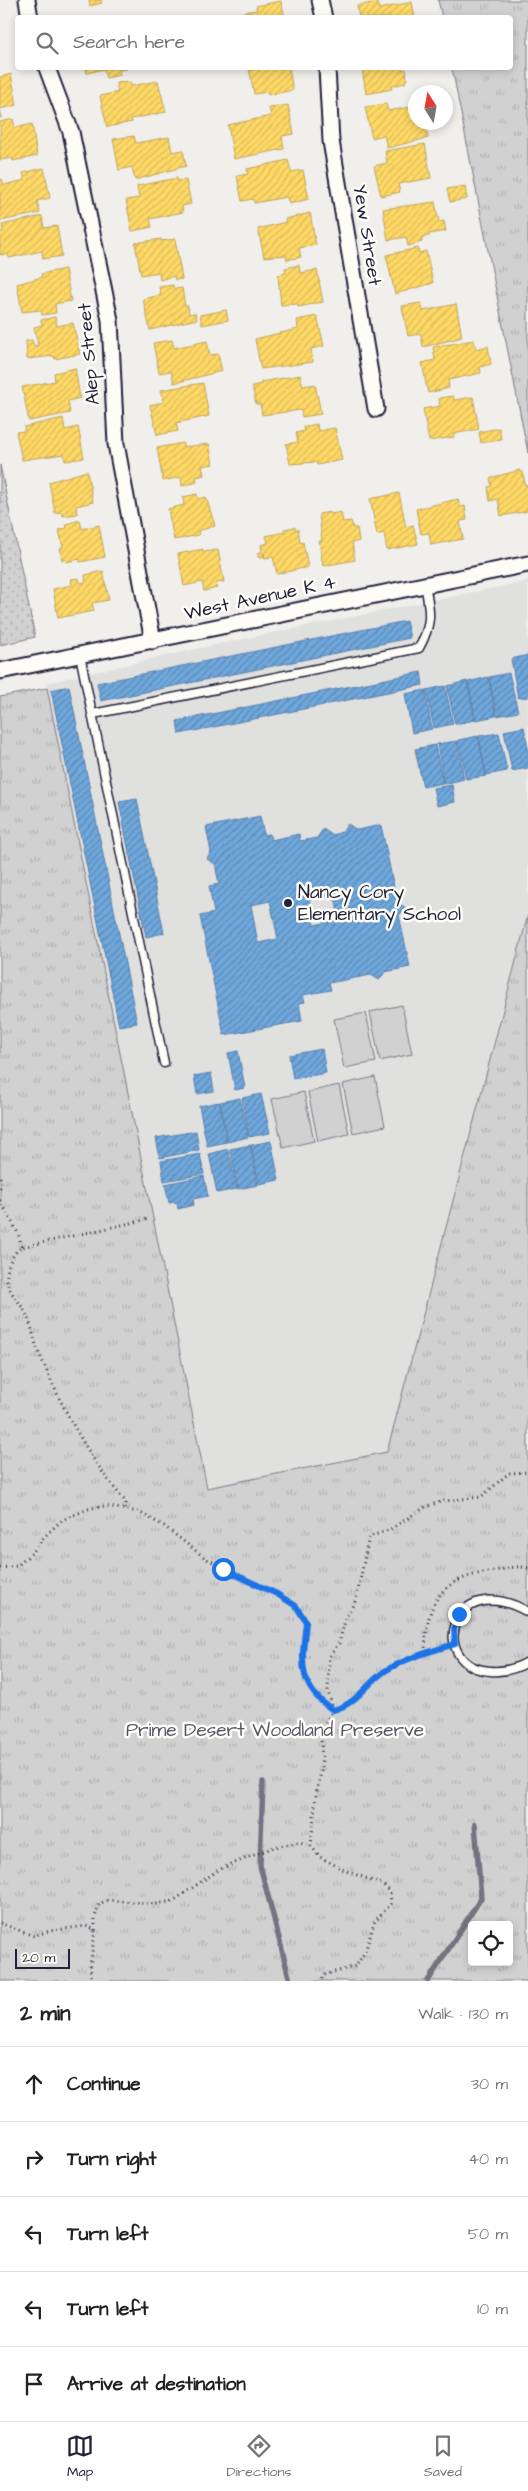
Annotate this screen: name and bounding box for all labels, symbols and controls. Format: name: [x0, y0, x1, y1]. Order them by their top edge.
search box: [15, 15, 513, 70]
icon: search: [33, 29, 61, 57]
text: Search here: [73, 29, 185, 56]
north arrow: [408, 85, 453, 130]
street label: Yew Street: [346, 183, 388, 288]
street label: Alep Street: [71, 302, 107, 406]
street label: West Avenue K 4: [182, 569, 338, 627]
place label: Nancy Cory Elementary School: [298, 879, 461, 929]
marker: Nancy Cory Elementary School: [282, 897, 294, 909]
route start: [212, 1558, 235, 1581]
route end: [448, 1603, 471, 1626]
park label: Prime Desert Woodland Preserve: [126, 1717, 424, 1744]
map controls: [468, 1921, 513, 1966]
button: locate: [468, 1921, 513, 1966]
scale bar: [15, 1946, 70, 1969]
text: 20 m: [22, 1948, 55, 1968]
text: 2 min: [20, 1999, 70, 2028]
text: Walk · 130 m: [418, 2003, 508, 2025]
icon: ahead: [20, 2070, 48, 2098]
text: Continue: [67, 2071, 141, 2098]
text: 30 m: [471, 2073, 508, 2095]
icon: right: [20, 2145, 48, 2173]
text: Turn right: [67, 2146, 156, 2173]
text: 40 m: [468, 2148, 508, 2170]
icon: left: [20, 2220, 48, 2248]
text: Turn left: [67, 2221, 148, 2248]
text: 50 m: [468, 2223, 508, 2245]
icon: left: [20, 2295, 48, 2323]
text: Turn left: [67, 2296, 148, 2323]
text: 10 m: [477, 2298, 508, 2320]
icon: arrive: [20, 2370, 48, 2398]
text: Arrive at destination: [67, 2371, 246, 2398]
tab: Map: [66, 2432, 94, 2482]
tab: Directions: [226, 2432, 291, 2482]
tab: Saved: [424, 2432, 462, 2482]

